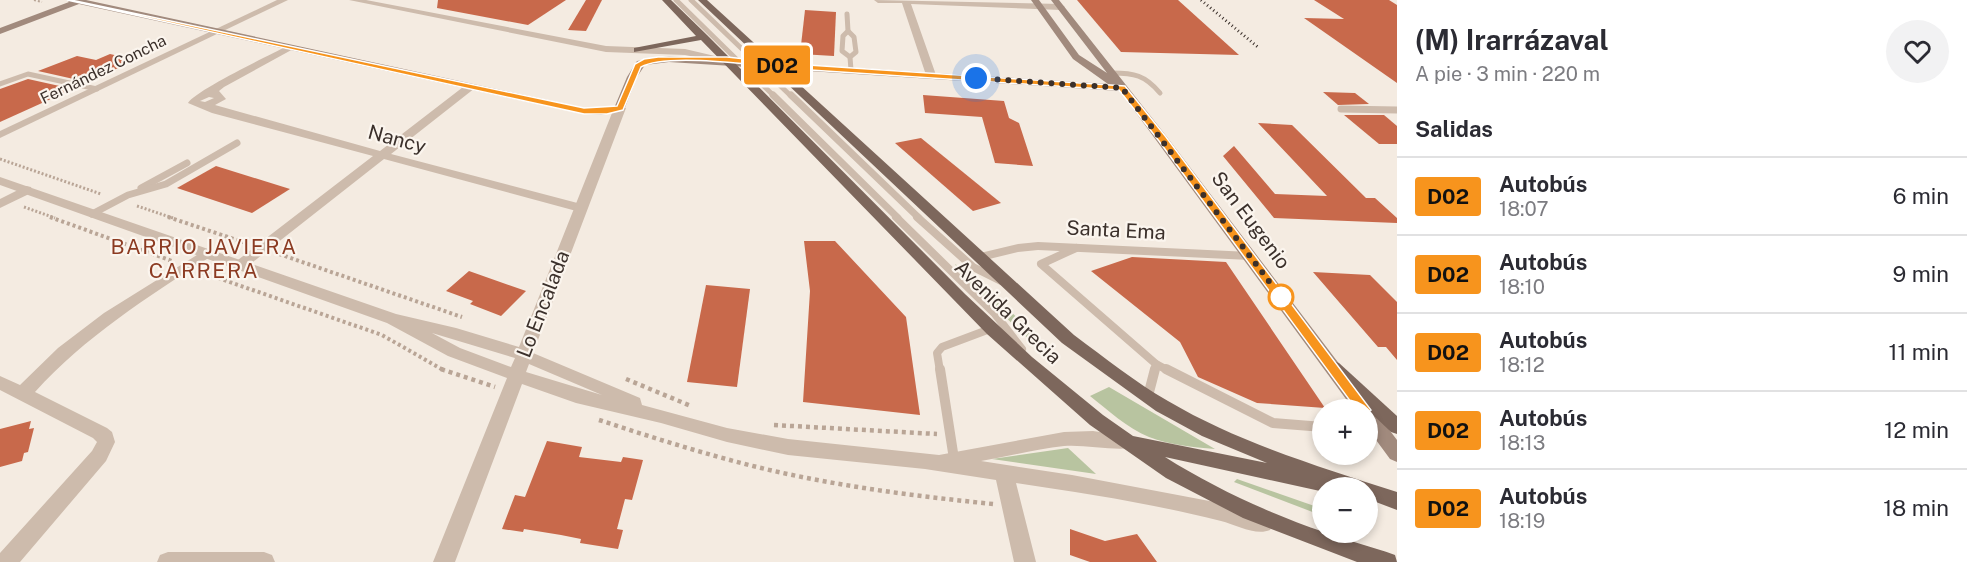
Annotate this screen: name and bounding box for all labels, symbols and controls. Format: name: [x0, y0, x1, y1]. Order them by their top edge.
button: heart: [1886, 20, 1949, 83]
text: (M) Irarrázaval: [1415, 23, 1609, 56]
street label: Fernández Concha: [37, 31, 169, 108]
line badge: D02: [742, 46, 812, 84]
text: D02: [756, 53, 798, 78]
text: A pie · 3 min · 220 m: [1415, 62, 1600, 86]
your location: [961, 63, 991, 93]
text: Salidas: [1415, 116, 1493, 142]
street label: Nancy: [365, 120, 429, 158]
street label: San Eugenio: [1207, 166, 1295, 274]
text: Autobús: [1499, 171, 1587, 197]
text: 6 min: [1893, 183, 1949, 209]
text: D02: [1427, 184, 1469, 209]
text: 18:07: [1499, 197, 1548, 221]
street label: Santa Ema: [1066, 215, 1166, 245]
district label: BARRIO JAVIERA CARRERA: [110, 234, 298, 283]
street label: Lo Encalada: [512, 247, 574, 361]
text: Autobús: [1499, 249, 1587, 275]
street label: Avenida Grecia: [950, 255, 1066, 369]
text: 9 min: [1893, 261, 1949, 287]
text: D02: [1427, 262, 1469, 287]
text: 18:10: [1499, 275, 1545, 299]
unlabelled marker: [1268, 284, 1294, 310]
text: Autobús: [1499, 327, 1587, 353]
text: 11 min: [1888, 339, 1949, 365]
text: D02: [1427, 340, 1469, 365]
text: 18:12: [1499, 353, 1545, 377]
map controls: [1312, 399, 1378, 543]
button: +: [1312, 399, 1378, 465]
text: Autobús: [1499, 405, 1587, 431]
text: 12 min: [1884, 417, 1949, 443]
text: D02: [1427, 418, 1469, 443]
text: 18:13: [1499, 431, 1545, 455]
button: −: [1312, 477, 1378, 543]
text: Autobús: [1499, 483, 1587, 509]
text: 18 min: [1883, 495, 1949, 521]
text: D02: [1427, 496, 1469, 521]
text: 18:19: [1499, 509, 1545, 533]

